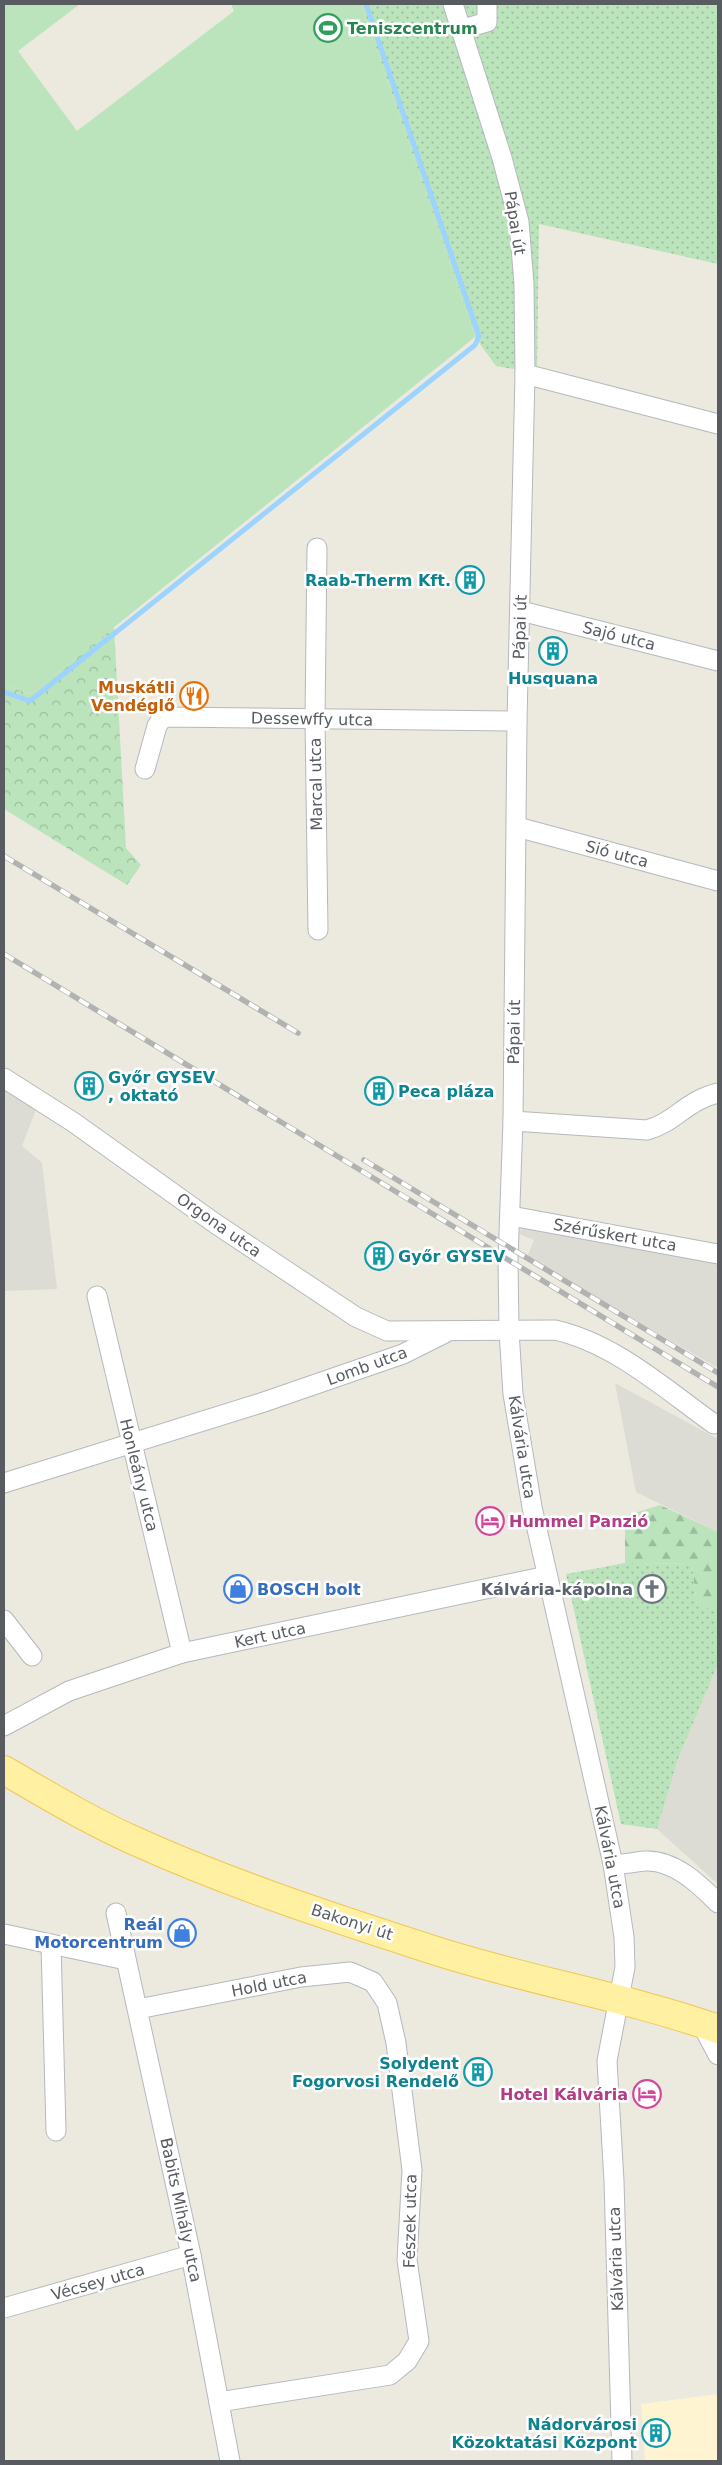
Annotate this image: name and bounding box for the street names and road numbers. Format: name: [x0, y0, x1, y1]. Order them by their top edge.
street label: Pápai út: [501, 190, 529, 256]
street label: Pápai út: [509, 594, 531, 660]
street label: Sajó utca: [581, 618, 657, 654]
street label: Dessewffy utca: [251, 708, 373, 730]
street label: Marcal utca: [306, 737, 326, 831]
street label: Sió utca: [583, 836, 651, 872]
street label: Pápai út: [504, 1000, 524, 1064]
street label: Orgona utca: [173, 1189, 265, 1261]
street label: Szérűskert utca: [552, 1215, 678, 1255]
street label: Lomb utca: [324, 1343, 410, 1389]
street label: Kálvária utca: [504, 1394, 540, 1500]
street label: Honleány utca: [116, 1417, 162, 1533]
street label: Kert utca: [233, 1618, 307, 1652]
street label: Kálvária utca: [591, 1804, 629, 1910]
street label: Bakonyi út: [309, 1900, 395, 1944]
street label: Hold utca: [230, 1967, 308, 2001]
street label: Babits Mihály utca: [156, 2136, 206, 2284]
street label: Fészek utca: [400, 2174, 420, 2268]
street label: Kálvária utca: [605, 2206, 627, 2312]
street label: Vécsey utca: [49, 2260, 147, 2304]

